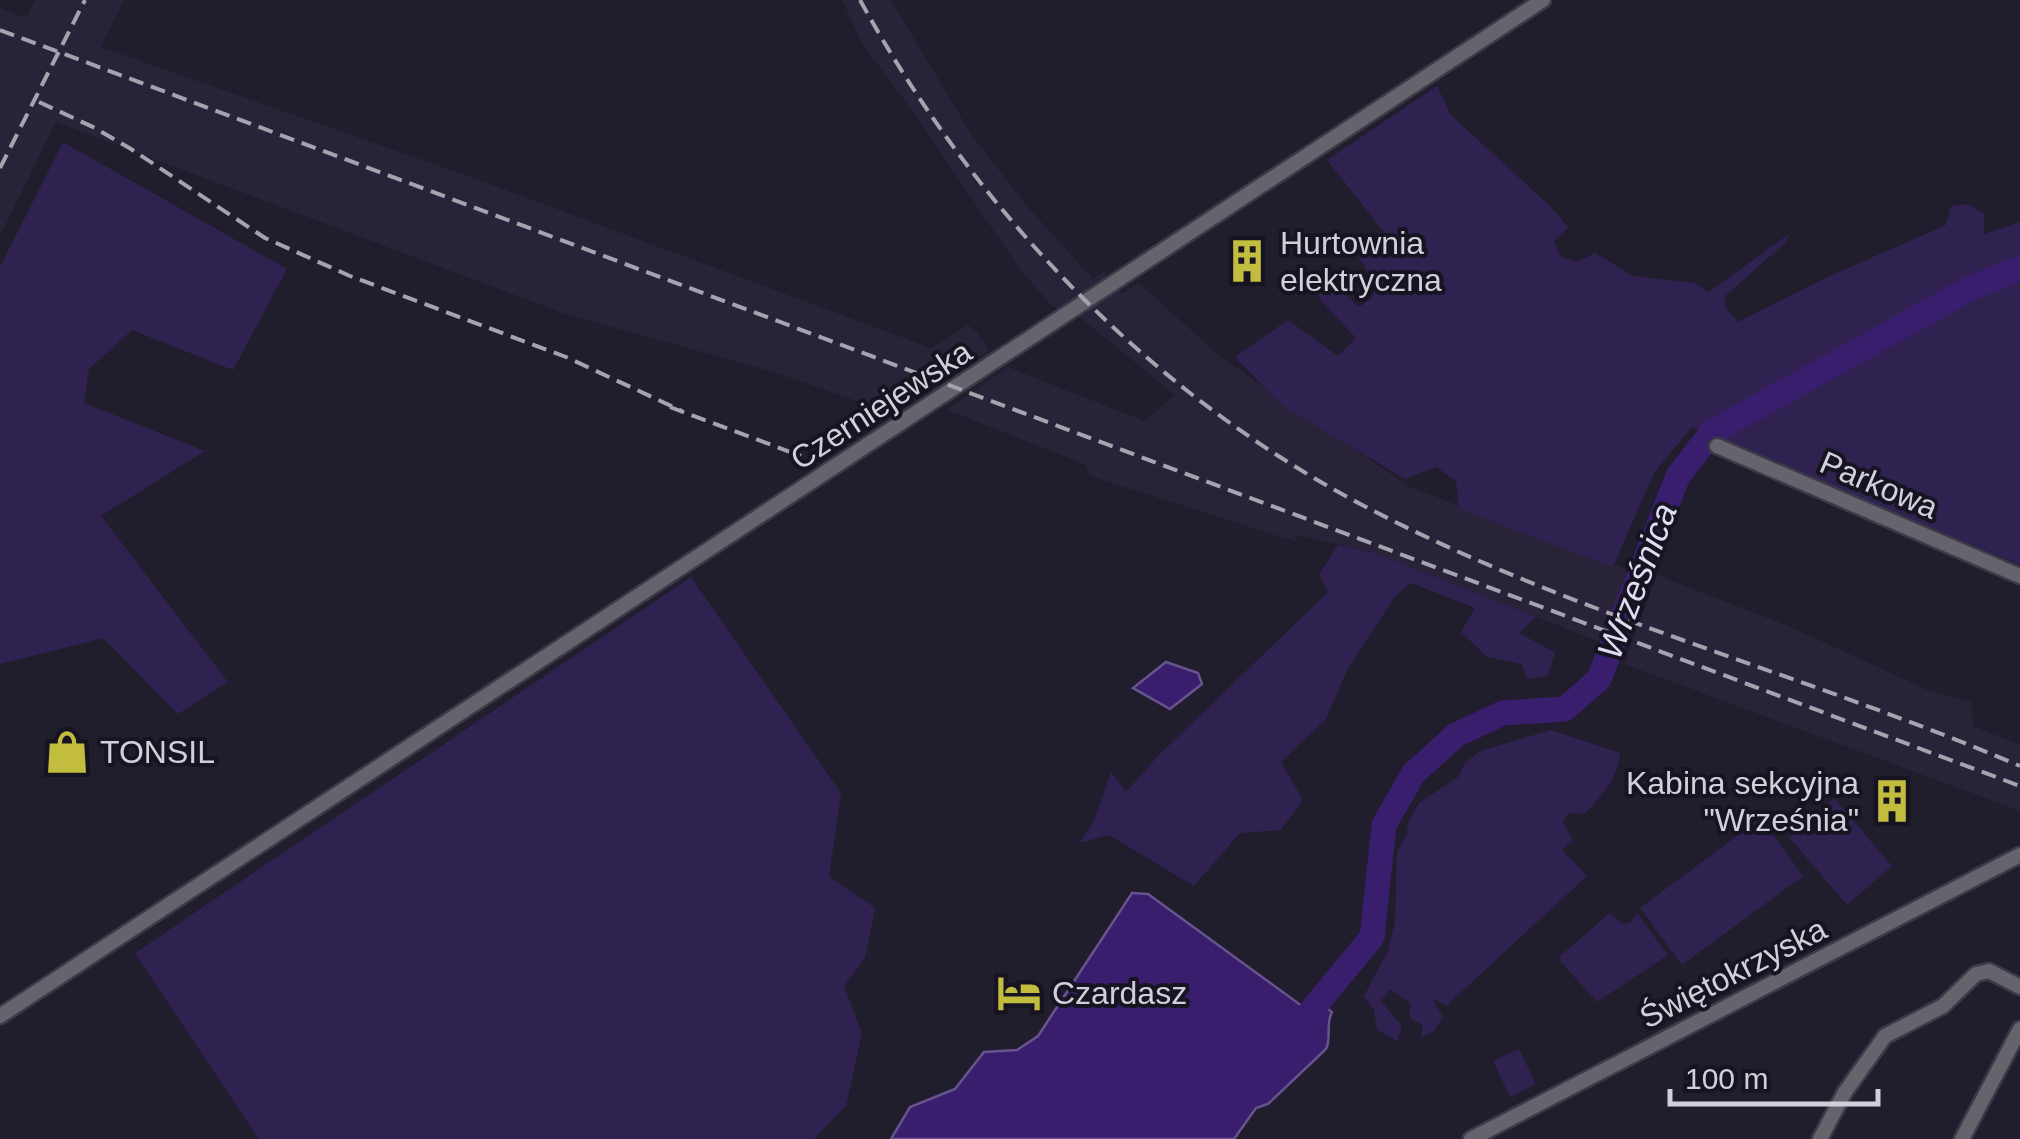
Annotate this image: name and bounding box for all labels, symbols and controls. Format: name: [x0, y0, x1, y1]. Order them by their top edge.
place label: Hurtownia elektryczna: [1280, 225, 1442, 298]
building icon: Hurtownia elektryczna: [1223, 237, 1271, 285]
street label: Czerniejewska: [784, 333, 978, 477]
street label: Parkowa: [1815, 444, 1944, 526]
water label: Wrześnica: [1589, 498, 1684, 664]
shop icon: TONSIL: [43, 728, 91, 776]
place label: TONSIL: [100, 734, 215, 770]
place label: Kabina sekcyjna "Września": [1626, 765, 1859, 838]
building icon: Kabina sekcyjna "Września": [1868, 777, 1916, 825]
street label: Świętokrzyska: [1634, 910, 1832, 1035]
hotel icon: Czardasz: [995, 969, 1043, 1017]
place label: Czardasz: [1052, 975, 1187, 1011]
scale bar: [1670, 1044, 1878, 1106]
text: 100 m: [1685, 1062, 1768, 1095]

